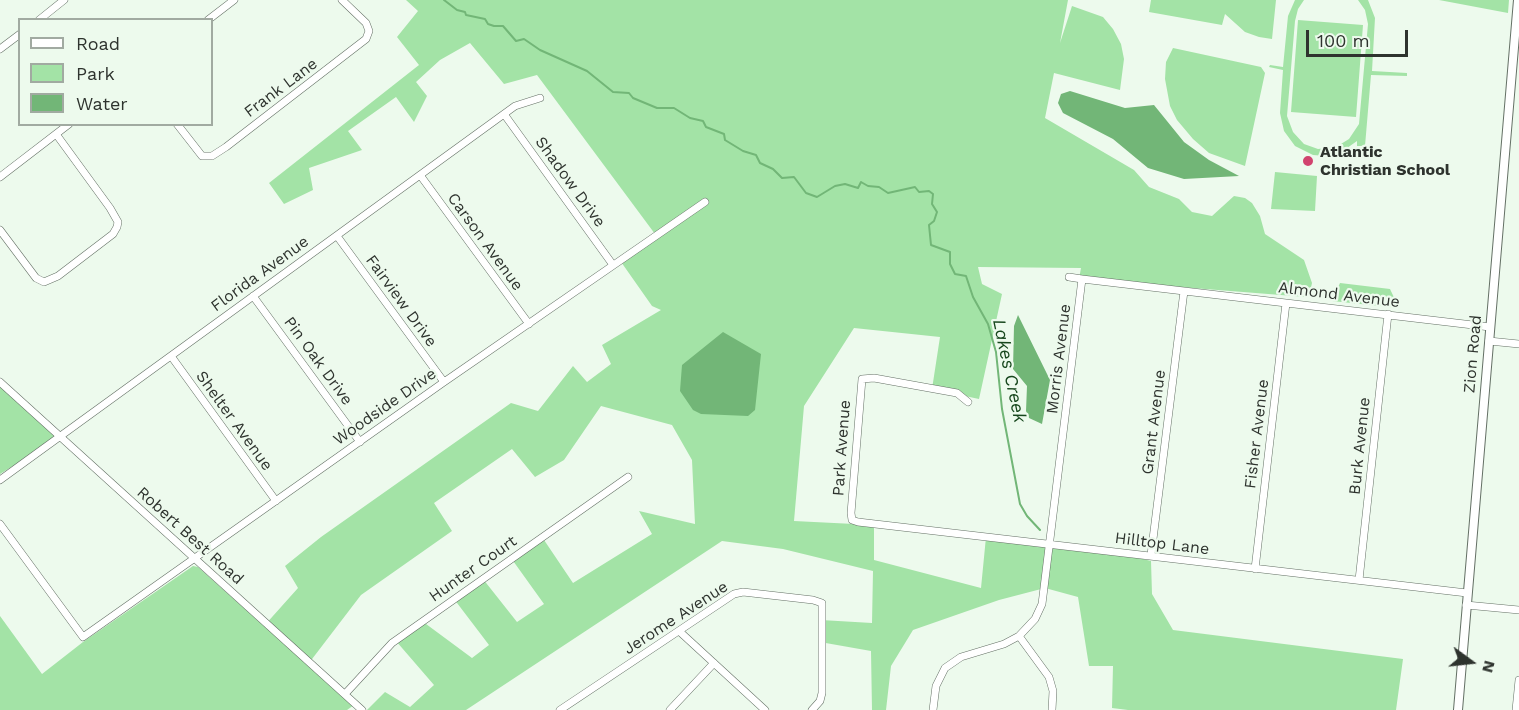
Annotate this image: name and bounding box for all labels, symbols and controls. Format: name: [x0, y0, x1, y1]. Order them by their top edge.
legend: [18, 18, 213, 126]
scale bar: [1309, 18, 1411, 56]
text: 100 m: [1317, 30, 1370, 51]
text: Road: [76, 33, 120, 54]
street label: Frank Lane: [241, 54, 321, 122]
text: Park: [76, 63, 115, 84]
text: Water: [76, 93, 128, 114]
street label: Shadow Drive: [531, 133, 609, 231]
place label: Atlantic Christian School: [1320, 142, 1450, 180]
marker: Atlantic Christian School: [1301, 154, 1315, 168]
street label: Carson Avenue: [443, 189, 527, 295]
street label: Florida Avenue: [207, 232, 313, 316]
street label: Fairview Drive: [361, 251, 441, 351]
street label: Almond Avenue: [1277, 278, 1401, 312]
street label: Morris Avenue: [1043, 303, 1075, 415]
street label: Pin Oak Drive: [279, 313, 357, 409]
street label: Zion Road: [1460, 314, 1486, 394]
water label: Lakes Creek: [987, 317, 1031, 425]
street label: Woodside Drive: [330, 364, 440, 450]
street label: Shelter Avenue: [191, 367, 277, 475]
street label: Grant Avenue: [1138, 368, 1170, 476]
street label: Fisher Avenue: [1241, 378, 1273, 490]
street label: Burk Avenue: [1345, 396, 1375, 496]
street label: Park Avenue: [829, 399, 855, 497]
street label: Robert Best Road: [133, 483, 247, 589]
street label: Hilltop Lane: [1114, 529, 1210, 559]
street label: Hunter Court: [426, 532, 520, 606]
street label: Jerome Avenue: [620, 577, 732, 659]
north arrow: [1441, 632, 1501, 692]
text: N: [1478, 659, 1500, 675]

